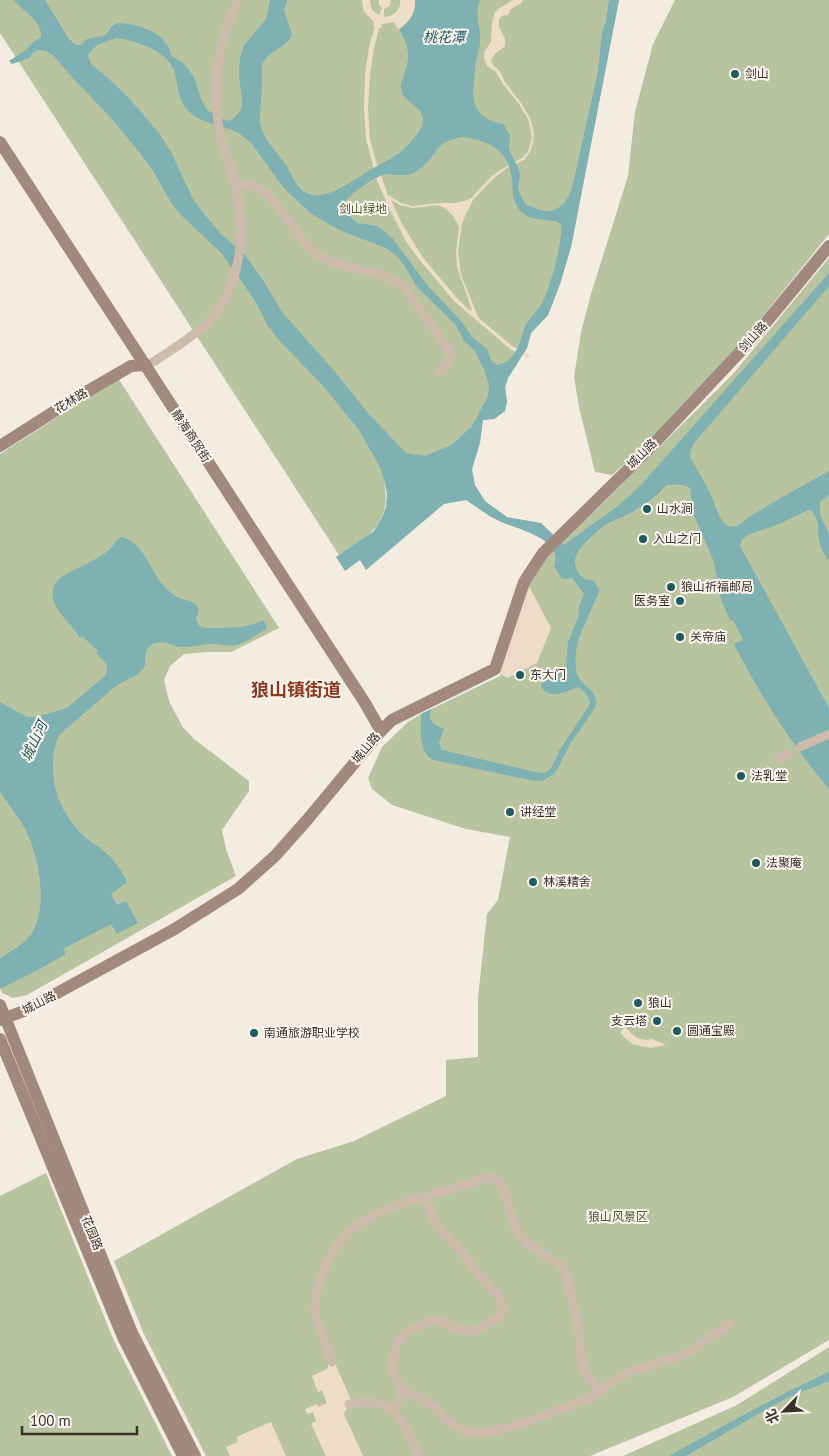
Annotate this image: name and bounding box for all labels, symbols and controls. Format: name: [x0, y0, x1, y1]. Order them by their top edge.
water label: 桃花潭: [423, 28, 468, 46]
place label: 剑山: [745, 66, 769, 81]
marker: 剑山: [729, 68, 741, 80]
park label: 剑山绿地: [339, 201, 387, 216]
street label: 剑山路: [735, 318, 770, 355]
street label: 花林路: [51, 385, 90, 416]
street label: 静海商贸街: [169, 406, 214, 465]
street label: 城山路: [624, 436, 660, 472]
place label: 山水涧: [657, 501, 693, 516]
marker: 山水涧: [641, 503, 653, 515]
place label: 入山之门: [653, 531, 701, 546]
marker: 入山之门: [637, 533, 649, 545]
place label: 狼山祈福邮局: [681, 579, 753, 594]
marker: 狼山祈福邮局: [665, 581, 677, 593]
place label: 医务室: [634, 593, 670, 608]
marker: 医务室: [674, 595, 686, 607]
place label: 关帝庙: [690, 629, 726, 644]
marker: 关帝庙: [674, 631, 686, 643]
place label: 东大门: [530, 667, 566, 682]
marker: 东大门: [514, 669, 526, 681]
district label: 狼山镇街道: [251, 678, 341, 701]
water label: 城山河: [17, 715, 52, 764]
street label: 城山路: [348, 729, 383, 766]
place label: 法乳堂: [751, 768, 787, 783]
marker: 法乳堂: [735, 770, 747, 782]
place label: 讲经堂: [520, 804, 556, 819]
marker: 讲经堂: [504, 806, 516, 818]
place label: 法聚庵: [766, 855, 802, 870]
marker: 法聚庵: [750, 857, 762, 869]
place label: 林溪精舍: [543, 874, 591, 889]
marker: 林溪精舍: [527, 876, 539, 888]
street label: 城山路: [19, 988, 58, 1017]
place label: 狼山: [648, 995, 672, 1010]
marker: 狼山: [632, 997, 644, 1009]
place label: 支云塔: [611, 1013, 647, 1028]
marker: 支云塔: [651, 1015, 663, 1027]
place label: 圆通宝殿: [687, 1023, 735, 1038]
place label: 南通旅游职业学校: [264, 1025, 360, 1040]
marker: 圆通宝殿: [671, 1025, 683, 1037]
marker: 南通旅游职业学校: [248, 1027, 260, 1039]
park label: 狼山风景区: [588, 1209, 648, 1224]
street label: 花园路: [79, 1213, 106, 1252]
north arrow: [759, 1386, 809, 1436]
scale bar: [22, 1404, 138, 1436]
text: 北: [761, 1406, 783, 1426]
text: 100 m: [30, 1411, 71, 1430]

